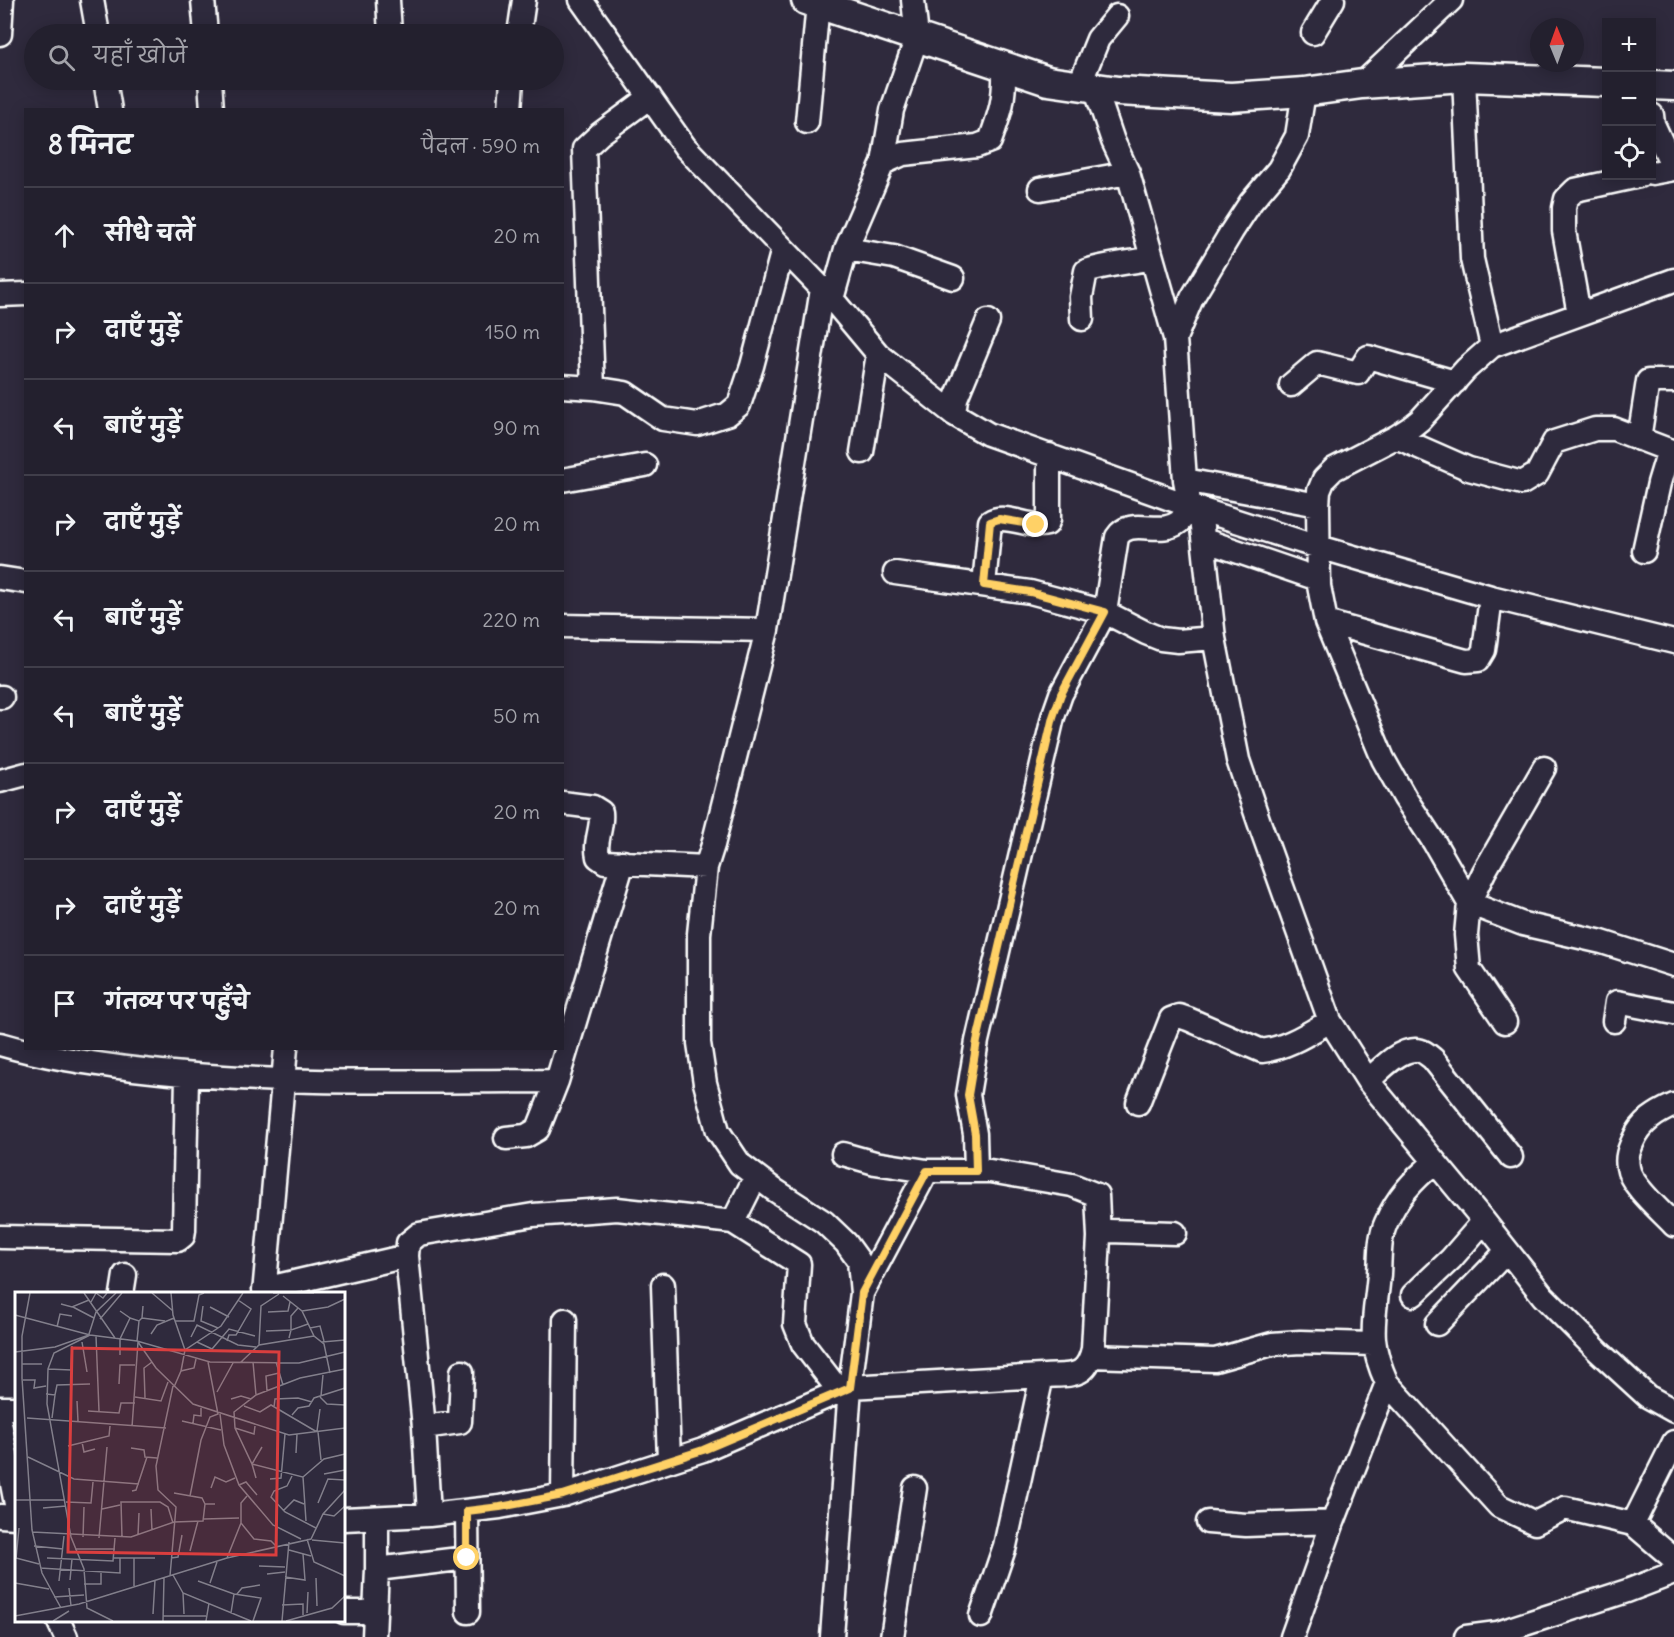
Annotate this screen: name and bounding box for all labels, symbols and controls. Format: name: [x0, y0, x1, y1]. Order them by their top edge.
north arrow: [1530, 18, 1584, 72]
map controls: [1602, 18, 1656, 180]
button: +: [1602, 18, 1656, 72]
search box: [24, 24, 564, 90]
icon: search: [45, 41, 78, 74]
text: यहाँ खोजें: [93, 41, 187, 69]
button: −: [1602, 72, 1656, 126]
button: locate: [1602, 126, 1656, 180]
text: 8 मिनट: [48, 128, 132, 161]
text: पैदल · 590 m: [421, 133, 540, 158]
icon: ahead: [48, 219, 81, 252]
text: सीधे चलें: [105, 219, 195, 247]
text: 20 m: [494, 223, 540, 248]
icon: right: [48, 315, 81, 348]
text: दाएँ मुड़ें: [105, 315, 181, 343]
text: 150 m: [485, 319, 540, 344]
icon: left: [48, 411, 81, 444]
text: बाएँ मुड़ें: [105, 411, 182, 439]
text: 90 m: [493, 415, 540, 440]
icon: right: [48, 507, 81, 540]
text: दाएँ मुड़ें: [105, 507, 181, 535]
text: 20 m: [494, 511, 540, 536]
route end: [1022, 511, 1048, 537]
icon: left: [48, 603, 81, 636]
text: बाएँ मुड़ें: [105, 603, 182, 631]
text: 220 m: [483, 607, 540, 632]
icon: left: [48, 699, 81, 732]
text: बाएँ मुड़ें: [105, 699, 182, 727]
text: 50 m: [493, 703, 540, 728]
icon: right: [48, 795, 81, 828]
text: दाएँ मुड़ें: [105, 795, 181, 823]
text: 20 m: [494, 799, 540, 824]
icon: right: [48, 891, 81, 924]
text: दाएँ मुड़ें: [105, 891, 181, 919]
text: 20 m: [494, 895, 540, 920]
icon: arrive: [48, 987, 81, 1020]
text: गंतव्य पर पहुँचे: [105, 987, 249, 1015]
inset map: [15, 1292, 345, 1622]
route start: [453, 1544, 479, 1570]

